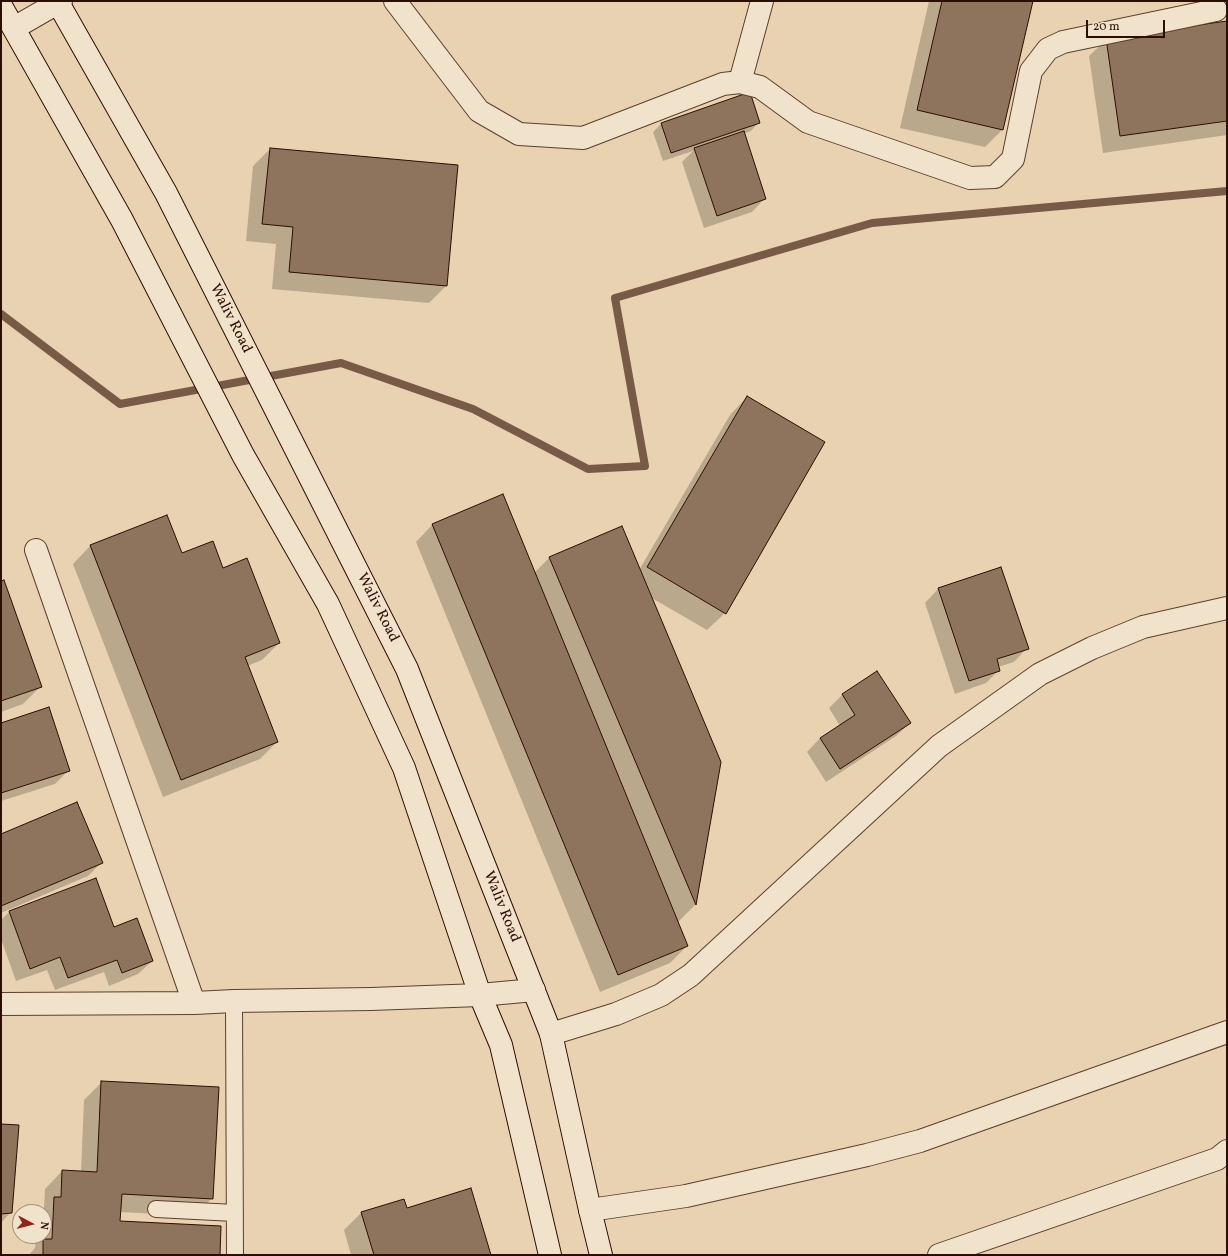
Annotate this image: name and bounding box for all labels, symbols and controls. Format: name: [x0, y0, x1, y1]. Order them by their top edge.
scale bar: [1088, 12, 1167, 38]
text: 20 m: [1093, 19, 1120, 35]
street label: Waliv Road: [205, 281, 255, 357]
street label: Waliv Road: [352, 570, 402, 646]
street label: Waliv Road: [479, 869, 523, 945]
north arrow: [12, 1204, 52, 1244]
text: N: [35, 1221, 51, 1230]

